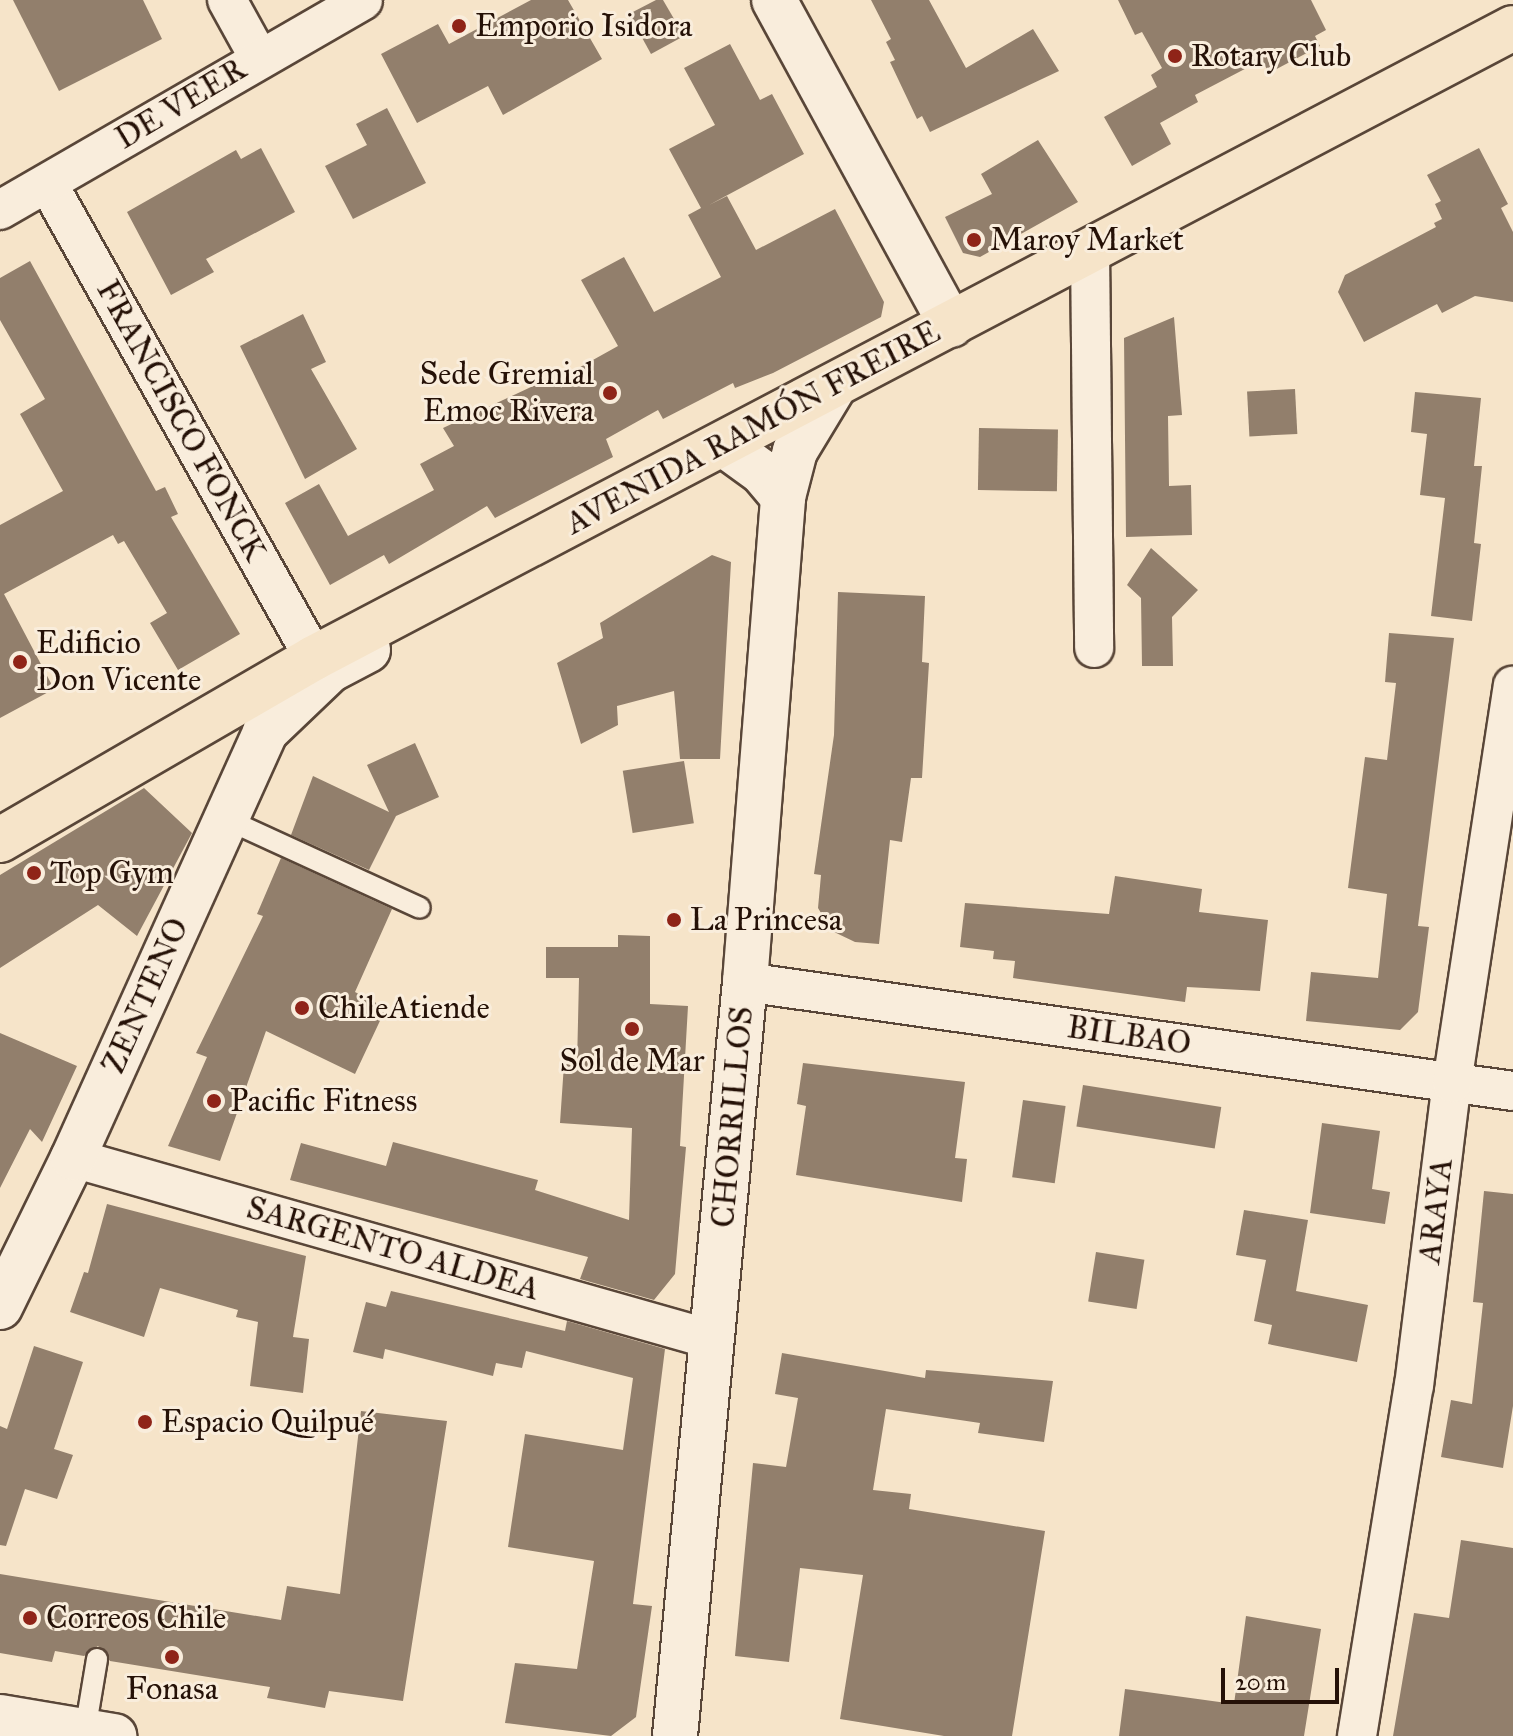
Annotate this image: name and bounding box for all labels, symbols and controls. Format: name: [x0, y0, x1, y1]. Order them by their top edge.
place label: Emporio Isidora: [475, 7, 693, 45]
marker: Emporio Isidora: [450, 17, 468, 35]
place label: Rotary Club: [1191, 37, 1351, 75]
marker: Rotary Club: [1166, 47, 1184, 65]
street label: DE VEER: [109, 50, 253, 158]
place label: Maroy Market: [990, 221, 1184, 259]
marker: Maroy Market: [965, 231, 983, 249]
street label: FRANCISCO FONCK: [88, 274, 274, 568]
street label: AVENIDA RAMÓN FREIRE: [559, 313, 947, 543]
place label: Sede Gremial Emoc Rivera: [420, 356, 594, 431]
marker: Sede Gremial Emoc Rivera: [601, 384, 619, 402]
place label: Edificio Don Vicente: [36, 625, 201, 700]
marker: Edificio Don Vicente: [11, 653, 29, 671]
place label: Top Gym: [50, 854, 174, 892]
marker: Top Gym: [25, 864, 43, 882]
place label: La Princesa: [690, 901, 842, 939]
marker: La Princesa: [665, 911, 683, 929]
street label: ZENTENO: [95, 912, 197, 1080]
place label: ChileAtiende: [318, 989, 490, 1027]
marker: ChileAtiende: [293, 999, 311, 1017]
street label: CHORRILLOS: [704, 1005, 762, 1229]
street label: BILBAO: [1065, 1008, 1193, 1064]
marker: Sol de Mar: [623, 1020, 641, 1038]
place label: Sol de Mar: [560, 1042, 704, 1080]
place label: Pacific Fitness: [230, 1082, 417, 1120]
marker: Pacific Fitness: [205, 1092, 223, 1110]
street label: ARAYA: [1410, 1156, 1462, 1266]
street label: SARGENTO ALDEA: [242, 1189, 544, 1309]
place label: Espacio Quilpué: [161, 1403, 374, 1441]
marker: Espacio Quilpué: [136, 1413, 154, 1431]
place label: Correos Chile: [46, 1599, 226, 1637]
marker: Correos Chile: [21, 1609, 39, 1627]
marker: Fonasa: [163, 1648, 181, 1666]
scale bar: [1225, 1652, 1343, 1702]
text: 20 m: [1235, 1667, 1286, 1697]
place label: Fonasa: [126, 1670, 218, 1708]

